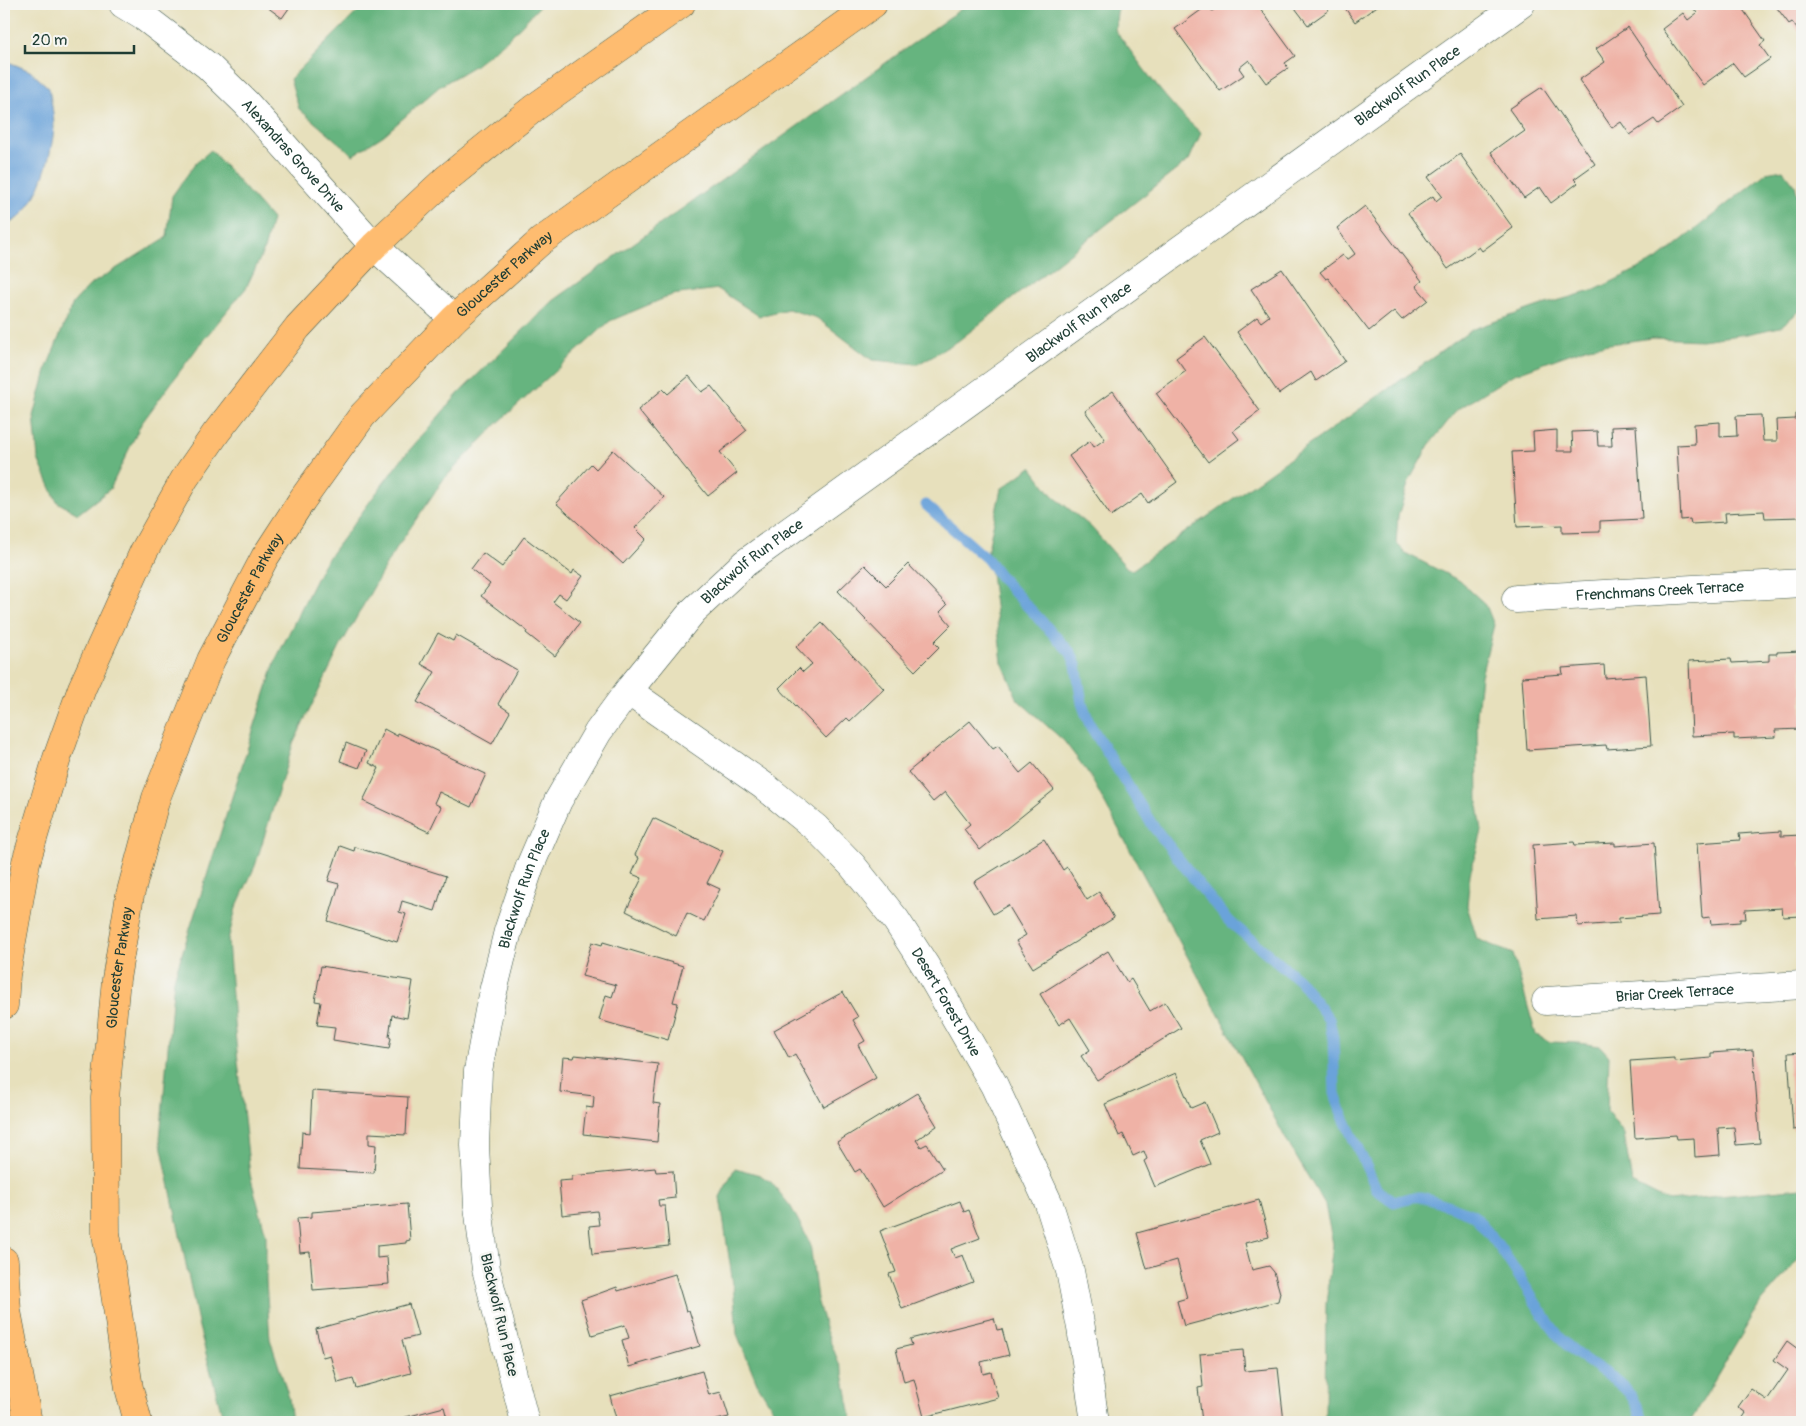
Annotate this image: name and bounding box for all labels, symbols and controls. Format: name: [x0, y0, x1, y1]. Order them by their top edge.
scale bar: [25, 22, 134, 54]
text: 20 m: [32, 31, 67, 50]
street label: Blackwolf Run Place: [1351, 41, 1465, 130]
street label: Alexandras Grove Drive: [238, 95, 349, 217]
street label: Gloucester Parkway: [452, 226, 557, 322]
street label: Blackwolf Run Place: [1022, 278, 1136, 367]
street label: Blackwolf Run Place: [697, 514, 807, 608]
street label: Gloucester Parkway: [212, 529, 288, 647]
street label: Frenchmans Creek Terrace: [1575, 577, 1745, 605]
street label: Blackwolf Run Place: [495, 825, 555, 951]
street label: Gloucester Parkway: [102, 905, 137, 1029]
street label: Desert Forest Drive: [907, 944, 985, 1060]
street label: Briar Creek Terrace: [1615, 980, 1735, 1006]
street label: Blackwolf Run Place: [476, 1252, 523, 1379]

